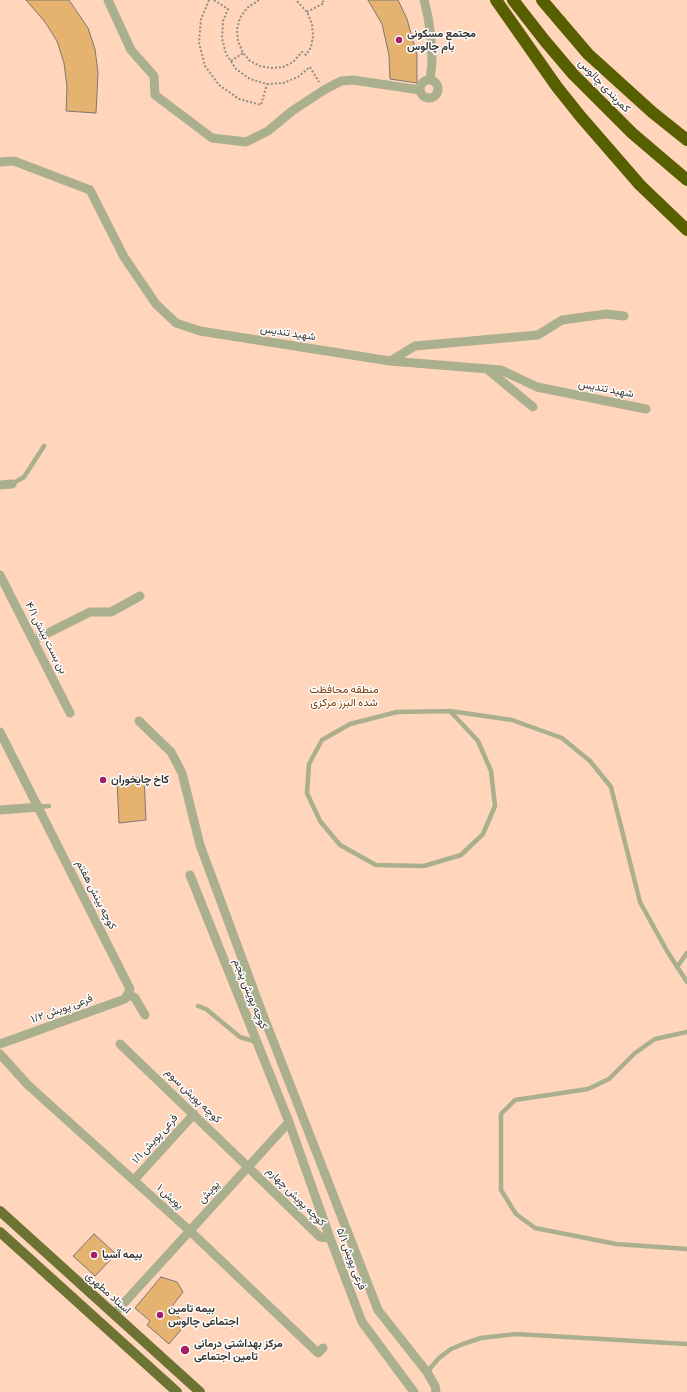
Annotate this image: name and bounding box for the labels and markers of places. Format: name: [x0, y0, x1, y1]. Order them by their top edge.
place label: مجتمع مسکونی بام چالوس: [407, 27, 476, 53]
marker: مجتمع مسکونی بام چالوس: [394, 35, 404, 45]
place label: کاخ چایخوران: [111, 773, 169, 787]
marker: کاخ چایخوران: [98, 775, 108, 785]
place label: بیمه آسیا: [102, 1248, 142, 1262]
marker: بیمه آسیا: [89, 1250, 99, 1260]
place label: بیمه تامین اجتماعی چالوس: [168, 1302, 239, 1328]
marker: بیمه تامین اجتماعی چالوس: [155, 1310, 165, 1320]
place label: مرکز بهداشتی درمانی تامین اجتماعی: [194, 1337, 283, 1363]
marker: مرکز بهداشتی درمانی تامین اجتماعی: [179, 1344, 191, 1356]

